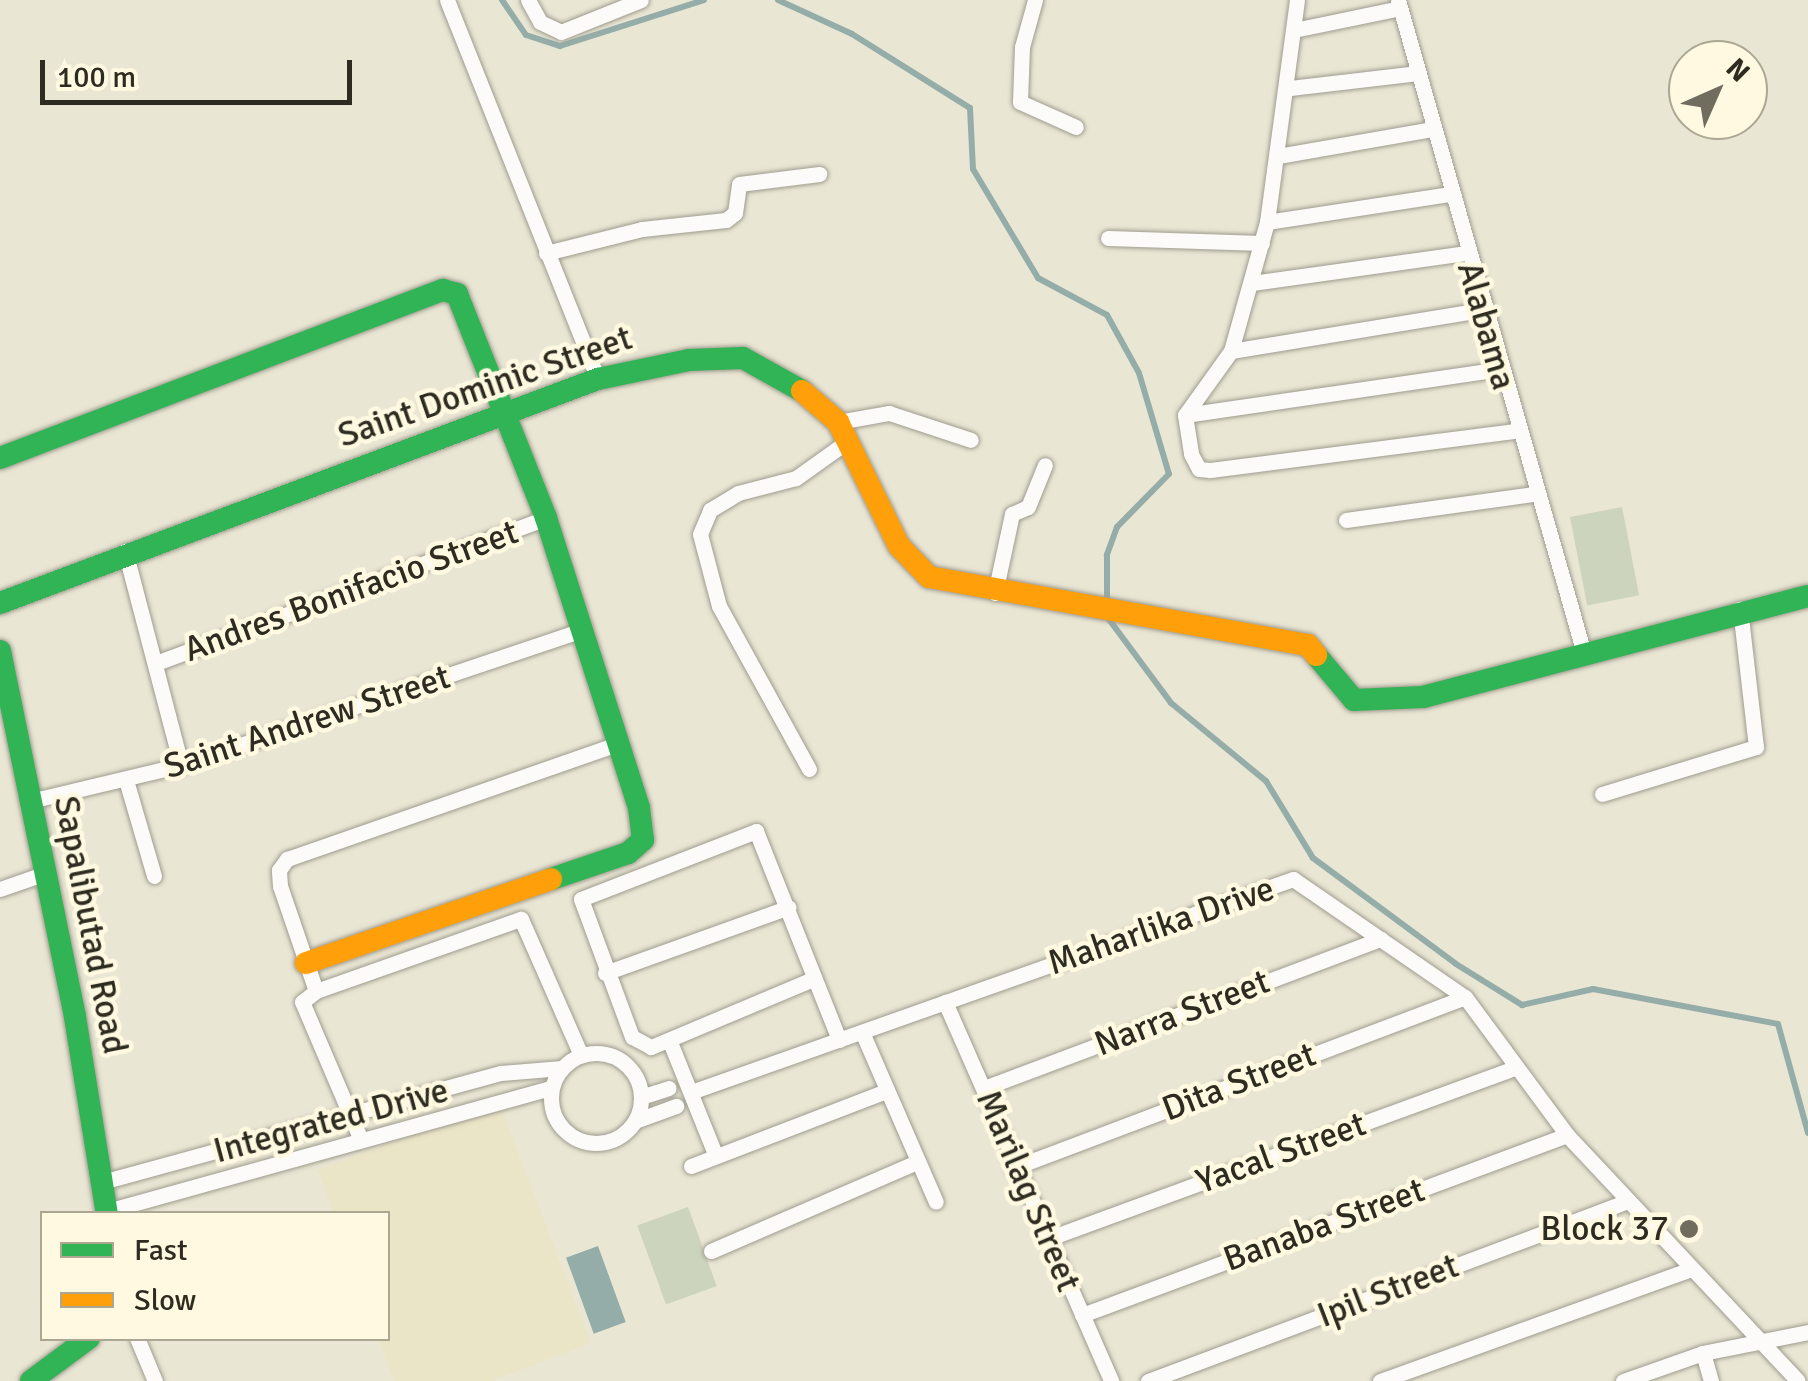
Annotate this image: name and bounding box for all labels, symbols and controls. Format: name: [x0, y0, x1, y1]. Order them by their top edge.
scale bar: [45, 40, 358, 102]
north arrow: [1668, 40, 1768, 140]
text: N: [1719, 51, 1757, 89]
text: 100 m: [57, 59, 136, 96]
street label: Alabama: [1448, 257, 1524, 395]
street label: Saint Dominic Street: [333, 317, 637, 457]
street label: Andres Bonifacio Street: [178, 511, 524, 671]
street label: Saint Andrew Street: [159, 656, 455, 788]
street label: Sapalibutad Road: [44, 793, 136, 1057]
street label: Maharlika Drive: [1042, 868, 1280, 984]
street label: Narra Street: [1089, 960, 1275, 1066]
street label: Dita Street: [1156, 1034, 1322, 1130]
street label: Integrated Drive: [209, 1069, 453, 1173]
street label: Marilag Street: [967, 1084, 1089, 1298]
street label: Yacal Street: [1191, 1103, 1371, 1203]
street label: Banaba Street: [1218, 1169, 1430, 1281]
place label: Block 37: [1540, 1208, 1669, 1250]
legend: [40, 1211, 390, 1341]
marker: Block 37: [1678, 1218, 1700, 1240]
text: Fast: [134, 1232, 187, 1269]
street label: Ipil Street: [1312, 1245, 1464, 1337]
text: Slow: [134, 1282, 196, 1319]

